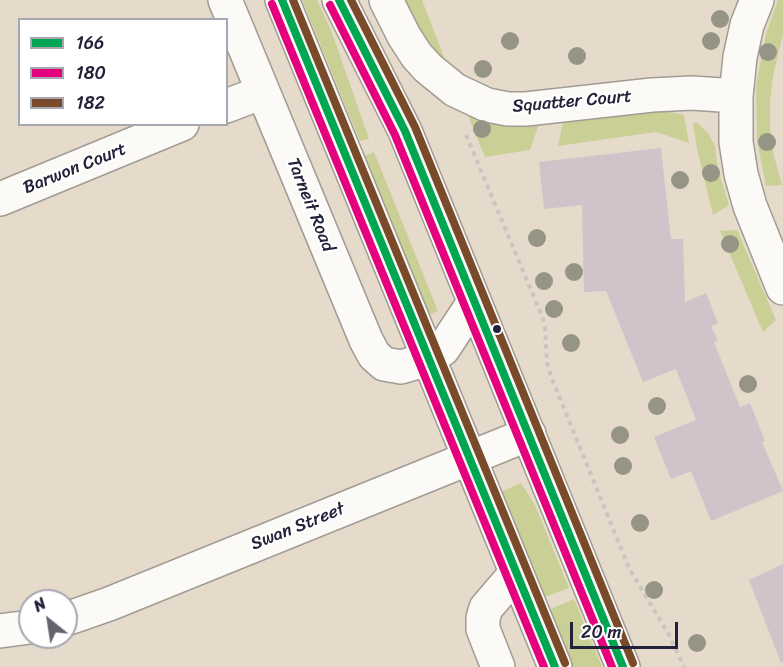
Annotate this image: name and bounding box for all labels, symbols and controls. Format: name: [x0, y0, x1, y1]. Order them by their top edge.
legend: [18, 18, 228, 126]
text: 166: [76, 27, 104, 59]
text: 180: [76, 57, 106, 89]
street label: Squatter Court: [511, 86, 633, 118]
text: 182: [76, 87, 105, 119]
street label: Barwon Court: [20, 139, 130, 199]
street label: Tarneit Road: [281, 155, 339, 255]
unlabelled marker: [491, 323, 503, 335]
street label: Swan Street: [248, 498, 348, 556]
north arrow: [18, 589, 78, 649]
text: N: [28, 589, 52, 620]
scale bar: [573, 610, 681, 648]
text: 20 m: [581, 616, 621, 648]

